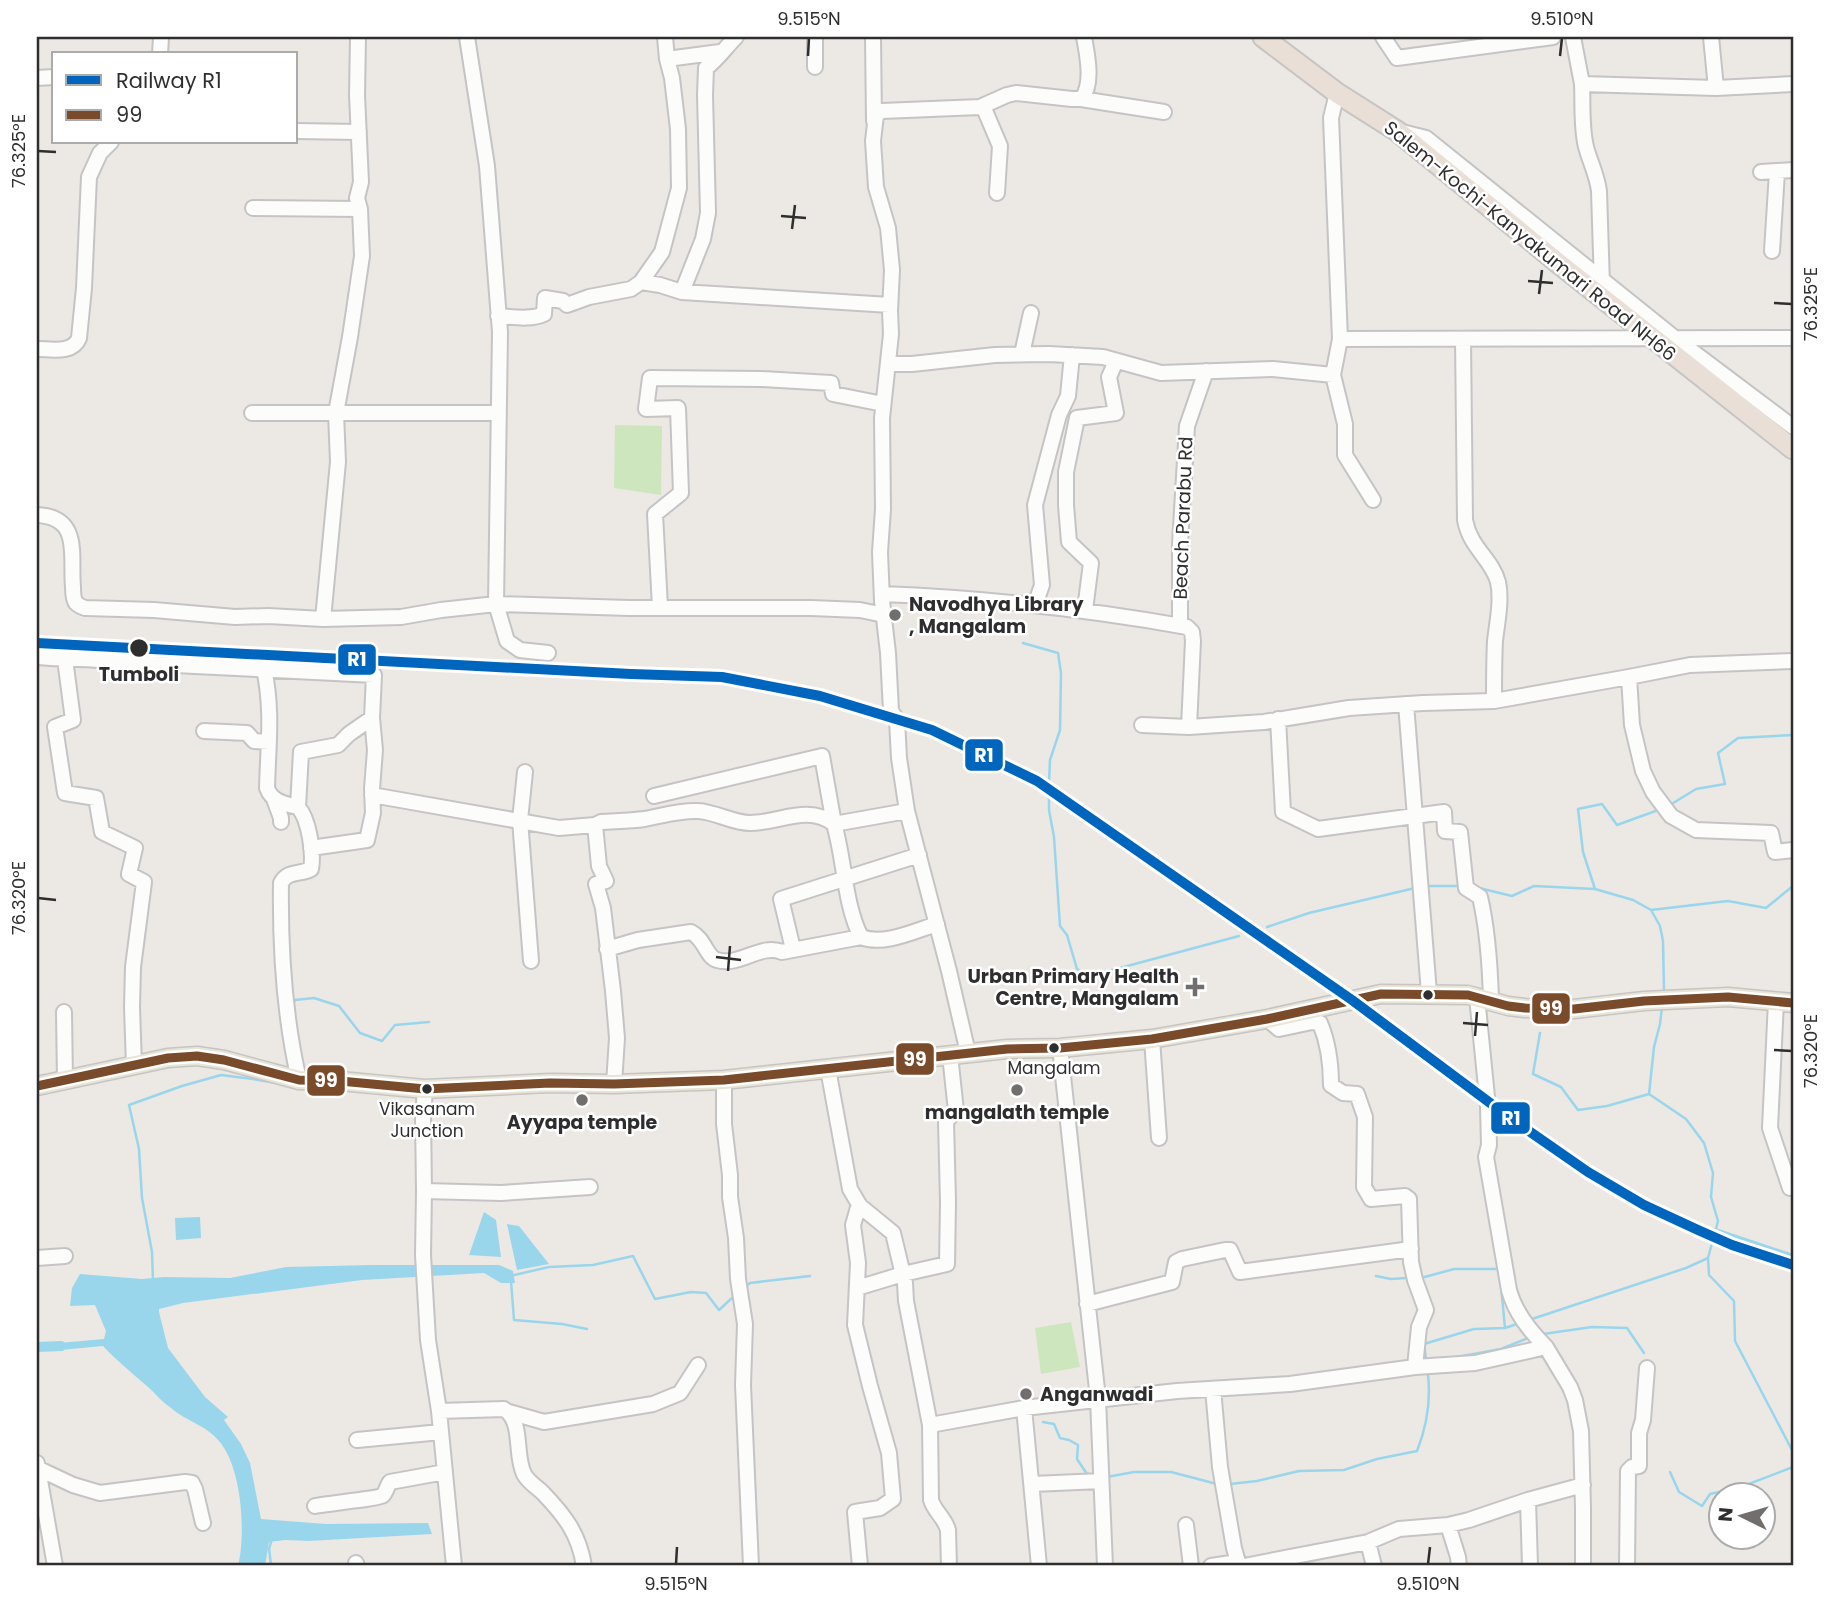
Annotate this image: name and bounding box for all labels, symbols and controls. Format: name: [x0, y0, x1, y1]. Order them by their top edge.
text: 9.515°N: [777, 6, 841, 31]
text: 9.510°N: [1530, 6, 1594, 31]
legend: [52, 52, 298, 144]
text: Railway R1: [116, 66, 222, 95]
text: 99: [116, 100, 142, 129]
text: 76.325°E: [6, 114, 31, 188]
street label: Salem-Kochi-Kanyakumari Road NH66: [1378, 114, 1682, 368]
text: 76.325°E: [1798, 267, 1823, 341]
street label: Beach Parabu Rd: [1167, 436, 1199, 600]
place label: Navodhya Library , Mangalam: [909, 591, 1085, 640]
marker: Navodhya Library , Mangalam: [887, 607, 903, 623]
marker: Tumboli: [128, 637, 150, 659]
line badge: R1: [337, 643, 377, 676]
text: R1: [347, 646, 367, 673]
place label: Tumboli: [99, 661, 179, 688]
line badge: R1: [964, 738, 1004, 772]
text: R1: [974, 742, 994, 769]
text: 76.320°E: [6, 861, 31, 935]
place label: Urban Primary Health Centre, Mangalam: [967, 963, 1179, 1012]
marker: Urban Primary Health Centre, Mangalam: [1185, 977, 1205, 997]
unlabelled marker: [1421, 988, 1435, 1002]
line badge: 99: [1531, 992, 1571, 1025]
text: 99: [1539, 995, 1563, 1022]
text: 76.320°E: [1798, 1014, 1823, 1088]
marker: Mangalam: [1047, 1041, 1061, 1055]
line badge: 99: [895, 1042, 935, 1076]
text: 99: [903, 1046, 927, 1073]
place label: Mangalam: [1007, 1056, 1101, 1080]
line badge: 99: [306, 1064, 346, 1097]
text: 99: [314, 1067, 338, 1094]
marker: Vikasanam Junction: [420, 1082, 434, 1096]
marker: mangalath temple: [1009, 1082, 1025, 1098]
marker: Ayyapa temple: [574, 1092, 590, 1108]
place label: Vikasanam Junction: [379, 1097, 475, 1143]
place label: mangalath temple: [925, 1099, 1110, 1126]
line badge: R1: [1490, 1101, 1531, 1135]
text: R1: [1501, 1105, 1521, 1132]
place label: Ayyapa temple: [507, 1109, 658, 1136]
place label: Anganwadi: [1040, 1381, 1153, 1408]
marker: Anganwadi: [1018, 1386, 1034, 1402]
north arrow: [1708, 1480, 1778, 1550]
text: N: [1711, 1506, 1740, 1523]
text: 9.515°N: [644, 1571, 708, 1596]
text: 9.510°N: [1396, 1571, 1460, 1596]

